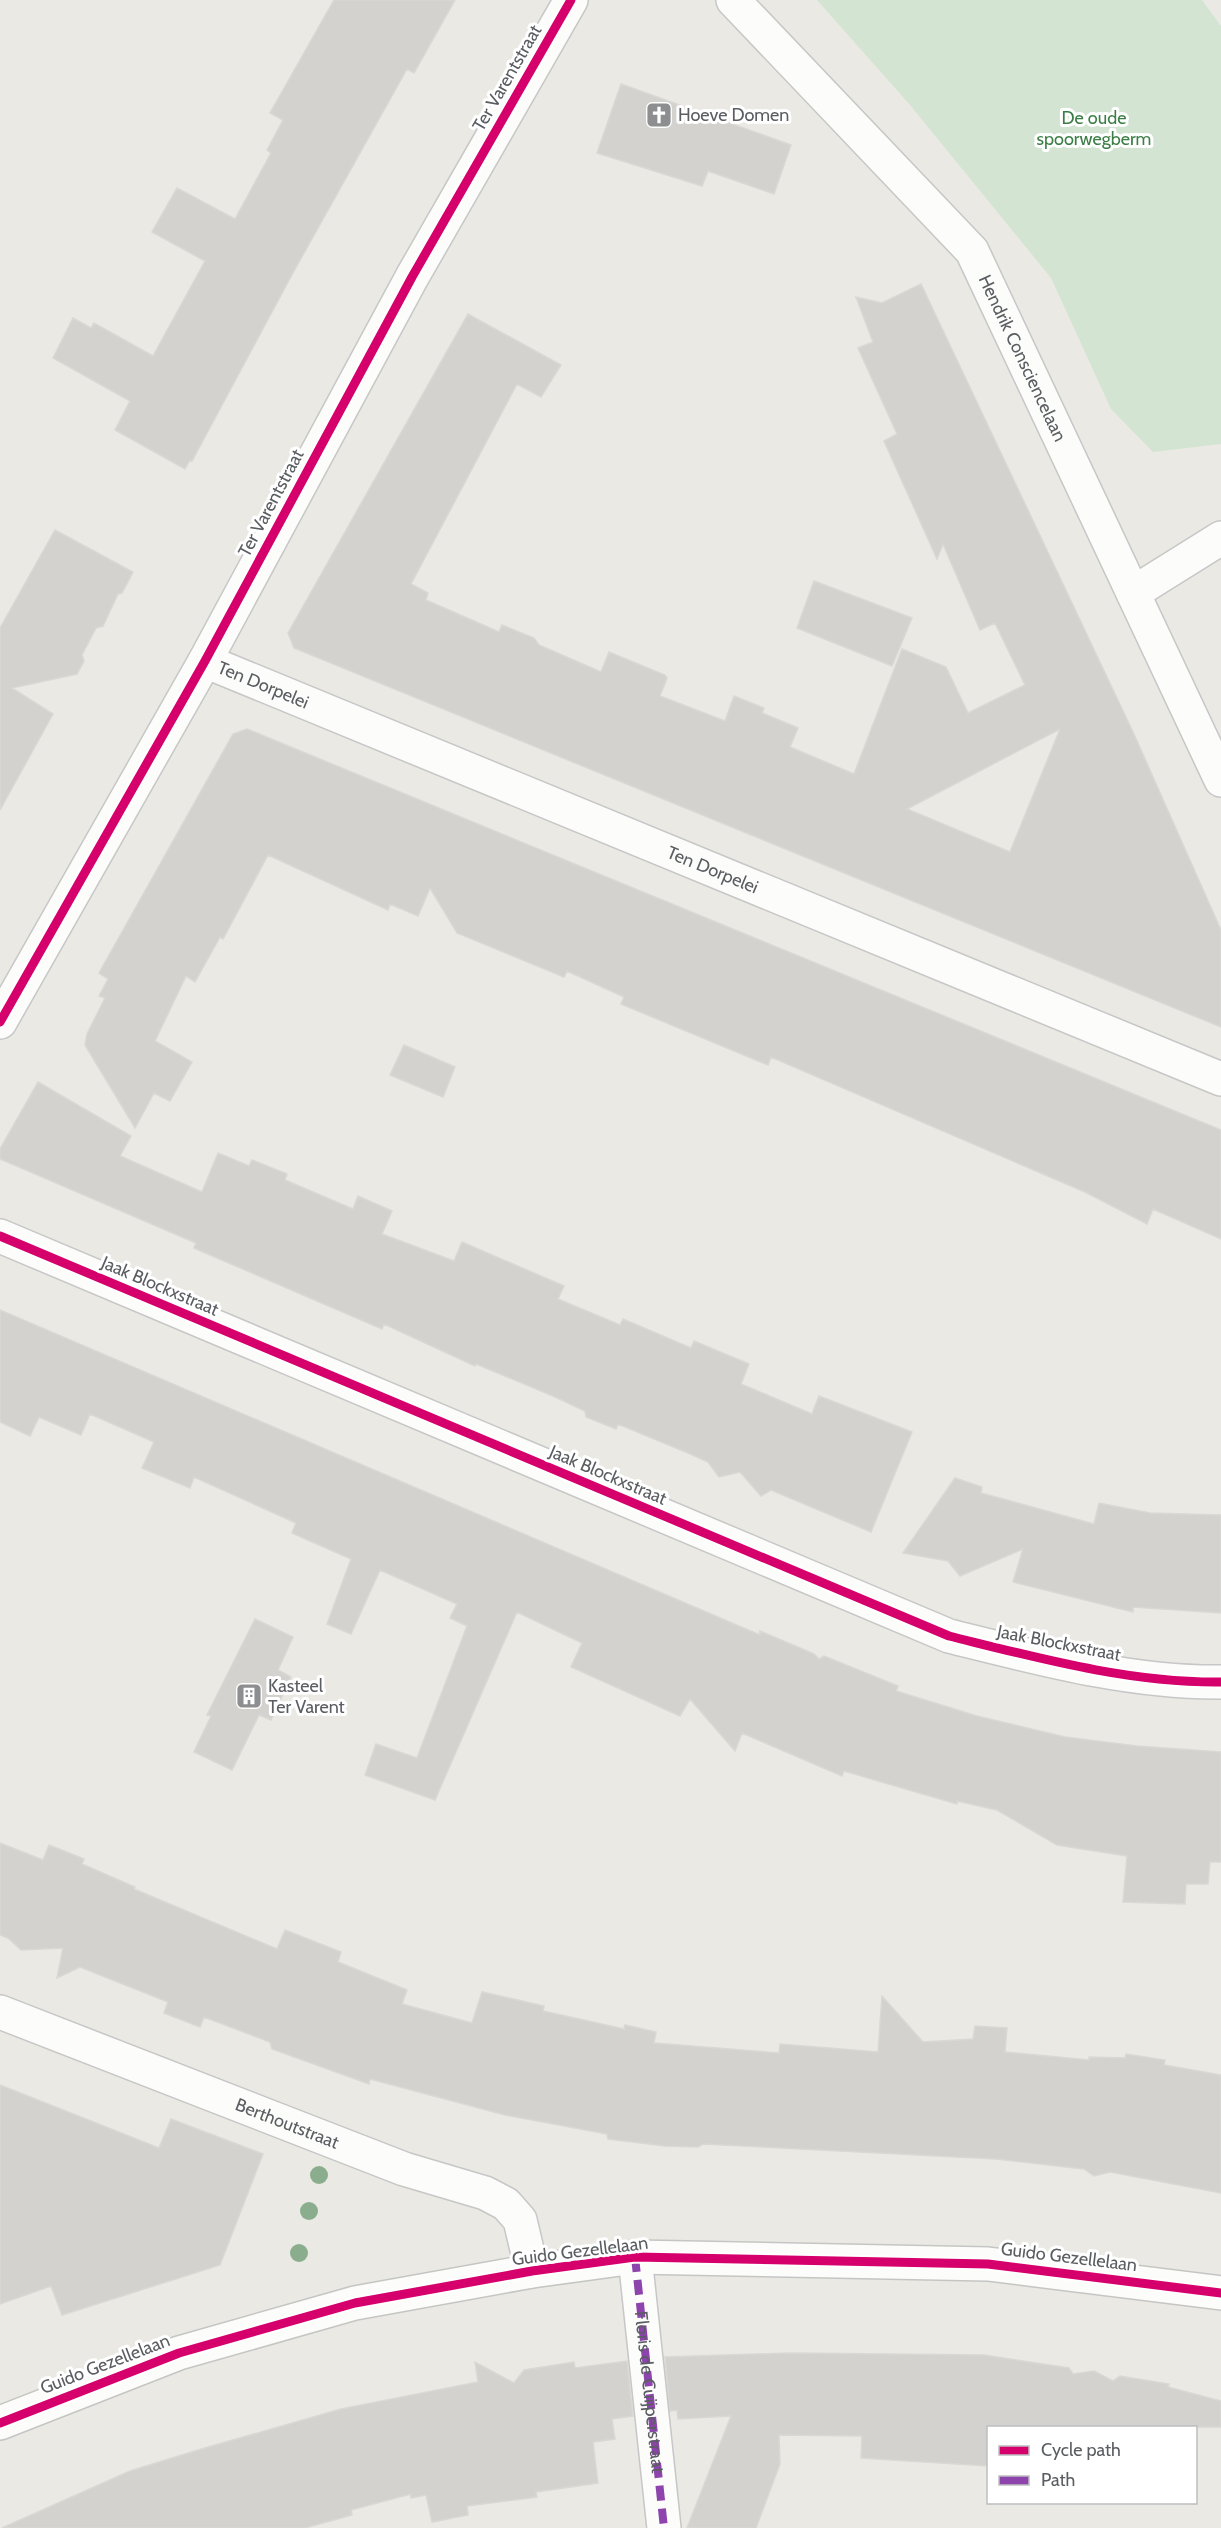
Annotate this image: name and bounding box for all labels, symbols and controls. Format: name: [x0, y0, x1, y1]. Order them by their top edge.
street label: Ter Varentstraat: [468, 21, 546, 135]
church icon: Hoeve Domen: [644, 100, 674, 130]
place label: Hoeve Domen: [678, 104, 789, 126]
park label: De oude spoorwegberm: [1037, 107, 1151, 150]
street label: Hendrik Consciencelaan: [974, 271, 1071, 445]
street label: Ter Varentstraat: [233, 445, 309, 561]
street label: Ten Dorpelei: [214, 656, 312, 714]
street label: Ten Dorpelei: [664, 841, 762, 898]
street label: Jaak Blockxstraat: [97, 1251, 222, 1321]
street label: Jaak Blockxstraat: [545, 1440, 670, 1510]
street label: Jaak Blockxstraat: [994, 1620, 1123, 1666]
place label: Kasteel Ter Varent: [268, 1675, 345, 1718]
building icon: Kasteel Ter Varent: [234, 1681, 264, 1711]
street label: Berthoutstraat: [232, 2094, 342, 2154]
street label: Guido Gezellelaan: [511, 2232, 649, 2270]
street label: Guido Gezellelaan: [1000, 2238, 1138, 2276]
street label: Floris de Cuijperstraat: [630, 2310, 669, 2474]
street label: Guido Gezellelaan: [37, 2329, 173, 2399]
legend: [987, 2426, 1197, 2504]
text: Cycle path: [1041, 2439, 1121, 2461]
text: Path: [1041, 2469, 1075, 2491]

